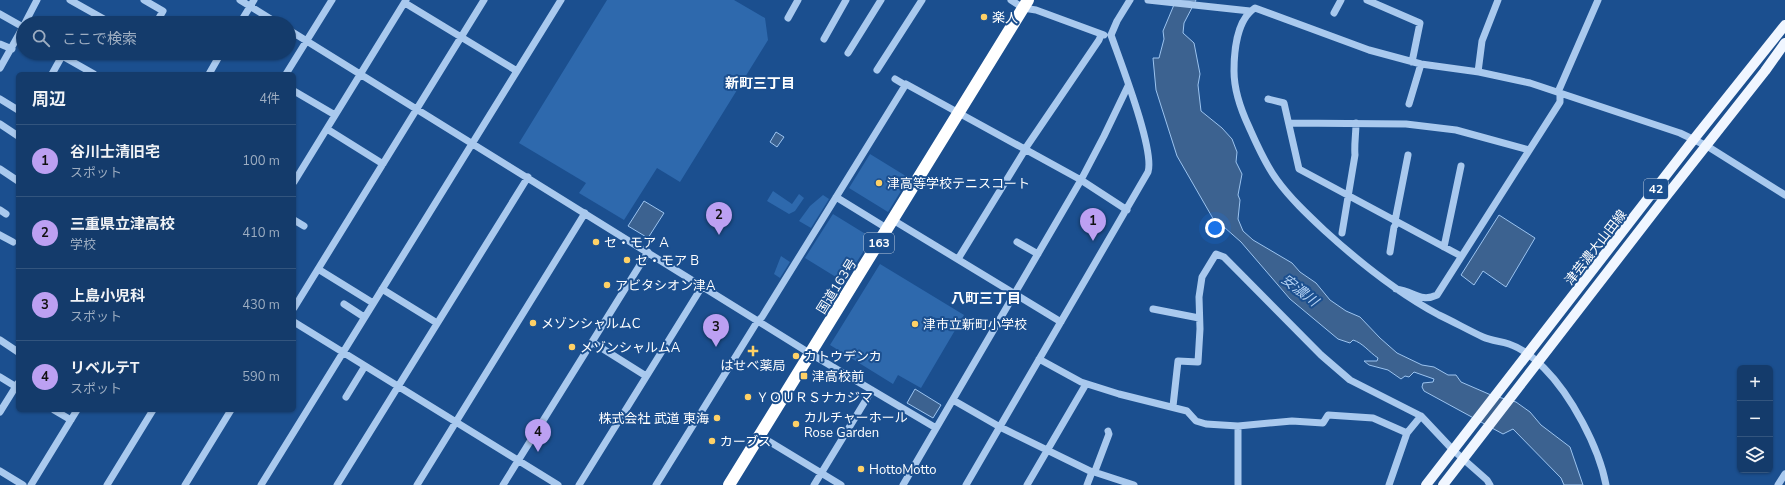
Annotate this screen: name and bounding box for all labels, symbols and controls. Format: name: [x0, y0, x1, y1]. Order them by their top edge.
place label: 楽人: [992, 9, 1018, 27]
marker: 楽人: [979, 12, 989, 22]
search box: [16, 16, 296, 60]
icon: search: [30, 27, 52, 49]
text: ここで検索: [62, 29, 137, 49]
district label: 新町三丁目: [725, 74, 795, 93]
text: 周辺: [32, 88, 66, 111]
text: 4件: [259, 90, 280, 108]
text: 谷川士清旧宅: [70, 142, 160, 162]
text: 1: [41, 152, 49, 170]
text: 100 m: [242, 152, 280, 170]
text: スポット: [70, 164, 122, 182]
place label: 津高等学校テニスコート: [887, 175, 1030, 193]
marker: 津高等学校テニスコート: [874, 178, 884, 188]
road number: 42: [1644, 179, 1668, 199]
pin: 2: [706, 202, 732, 235]
street label: 津芸濃大山田線: [1561, 206, 1631, 289]
pin: 1: [1080, 208, 1106, 241]
text: 三重県立津高校: [70, 214, 175, 234]
your location: [1205, 218, 1225, 238]
text: 2: [41, 224, 49, 242]
text: 410 m: [242, 224, 280, 242]
road number: 163: [864, 233, 894, 253]
place label: セ・モア A: [604, 234, 669, 252]
text: 学校: [70, 236, 96, 254]
marker: セ・モア A: [591, 237, 601, 247]
place label: セ・モア B: [635, 252, 699, 270]
marker: セ・モア B: [622, 255, 632, 265]
street label: 国道163号: [813, 255, 861, 318]
water label: 安濃川: [1277, 270, 1324, 312]
place label: アビタシオン津A: [615, 277, 716, 295]
marker: アビタシオン津A: [602, 280, 612, 290]
text: 上島小児科: [70, 286, 145, 306]
district label: 八町三丁目: [951, 289, 1021, 308]
text: 3: [41, 296, 49, 314]
text: 430 m: [242, 296, 280, 314]
text: スポット: [70, 308, 122, 326]
pin: 3: [703, 314, 729, 347]
place label: メゾンシャルムC: [541, 315, 641, 333]
place label: 津市立新町小学校: [923, 316, 1027, 334]
marker: メゾンシャルムC: [528, 318, 538, 328]
marker: 津市立新町小学校: [910, 319, 920, 329]
place label: メゾンシャルムA: [580, 339, 681, 357]
marker: メゾンシャルムA: [567, 342, 577, 352]
marker: はせべ薬局: [748, 346, 758, 356]
place label: カトウデンカ: [804, 348, 882, 366]
marker: カトウデンカ: [791, 351, 801, 361]
place label: はせべ薬局: [720, 357, 786, 375]
text: リベルテT: [70, 358, 139, 378]
map controls: [1737, 365, 1773, 473]
button: +: [1737, 365, 1773, 401]
text: 4: [41, 368, 49, 386]
text: 590 m: [242, 368, 280, 386]
place label: 津高校前: [812, 368, 864, 386]
marker: 津高校前: [799, 371, 809, 381]
text: スポット: [70, 380, 122, 398]
place label: ＹＯＵＲＳナカジマ: [756, 389, 873, 407]
marker: ＹＯＵＲＳナカジマ: [743, 392, 753, 402]
button: −: [1737, 401, 1773, 437]
place label: カルチャーホール Rose Garden: [804, 409, 908, 442]
place label: 株式会社 武道 東海: [598, 410, 709, 428]
marker: 株式会社 武道 東海: [712, 413, 722, 423]
pin: 4: [525, 419, 551, 452]
marker: カルチャーホール Rose Garden: [791, 419, 801, 429]
place label: カーブス: [720, 433, 771, 451]
marker: カーブス: [707, 436, 717, 446]
button: layers: [1737, 437, 1773, 473]
place label: HottoMotto: [869, 461, 937, 479]
marker: HottoMotto: [856, 464, 866, 474]

